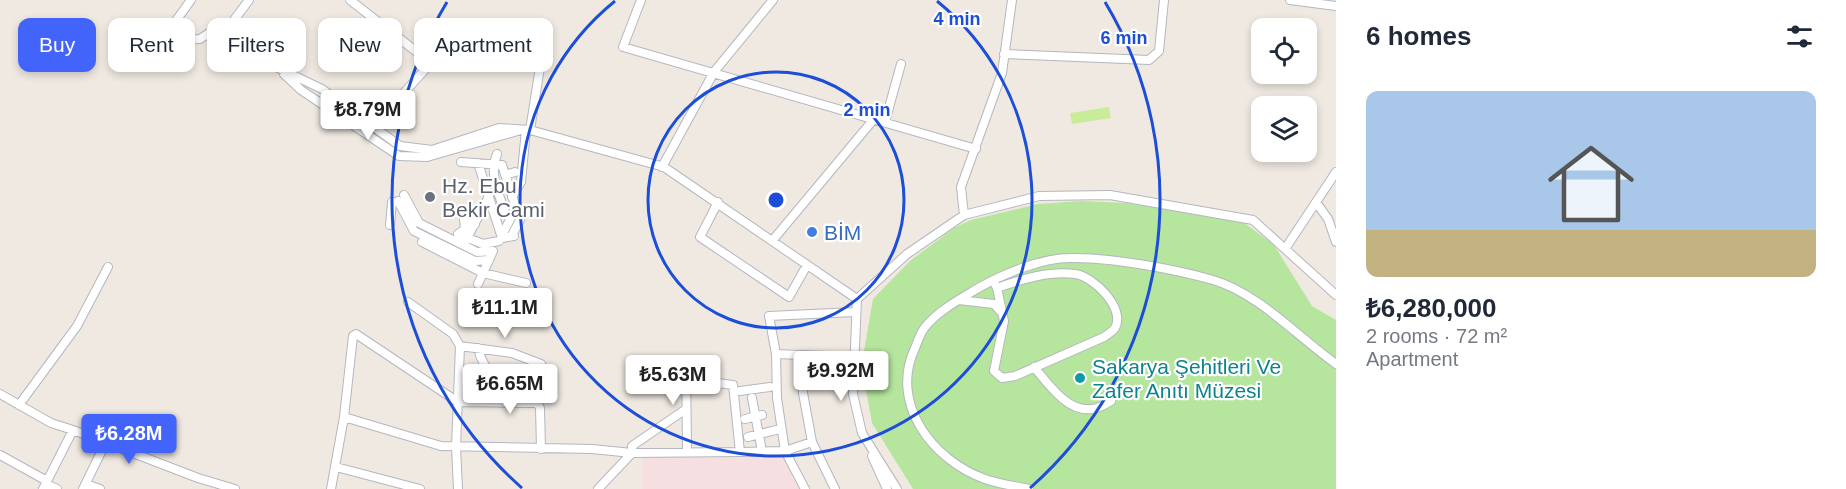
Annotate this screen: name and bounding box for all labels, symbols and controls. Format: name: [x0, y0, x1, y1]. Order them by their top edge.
text: 4 min: [933, 9, 981, 29]
chip: Buy: [18, 18, 96, 72]
chip: Rent: [108, 18, 195, 72]
chip: Filters: [207, 18, 306, 72]
chip: New: [318, 18, 402, 72]
chip: Apartment: [414, 18, 553, 72]
map controls: [1251, 18, 1317, 162]
button: locate: [1251, 18, 1317, 84]
icon: filters: [1783, 20, 1816, 53]
text: 6 homes: [1366, 21, 1472, 51]
text: 6 min: [1100, 28, 1148, 48]
pin: ₺8.79M: [319, 90, 417, 141]
button: layers: [1251, 96, 1317, 162]
text: ₺8.79M: [334, 98, 402, 120]
text: 2 min: [843, 100, 891, 120]
icon: home: [1537, 130, 1645, 238]
place label: Hz. Ebu Bekir Cami: [442, 174, 545, 221]
marker: Hz. Ebu Bekir Cami: [423, 190, 437, 204]
centre of rings: [766, 190, 786, 210]
place label: BİM: [824, 221, 861, 244]
marker: BİM: [805, 225, 819, 239]
pin: ₺11.1M: [456, 288, 554, 339]
text: ₺6,280,000: [1366, 293, 1497, 323]
text: ₺11.1M: [472, 296, 538, 318]
text: 2 rooms · 72 m²: [1366, 325, 1507, 347]
text: Apartment: [1366, 348, 1458, 370]
pin: ₺9.92M: [792, 351, 890, 402]
pin: ₺5.63M: [624, 355, 722, 406]
place label: Sakarya Şehitleri Ve Zafer Anıtı Müzesi: [1092, 355, 1281, 402]
text: ₺9.92M: [807, 359, 875, 381]
text: ₺5.63M: [639, 363, 707, 385]
pin: ₺6.65M: [461, 364, 559, 415]
marker: Sakarya Şehitleri Ve Zafer Anıtı Müzesi: [1073, 371, 1087, 385]
text: ₺6.65M: [476, 372, 544, 394]
pin: ₺6.28M: [80, 414, 178, 465]
text: ₺6.28M: [95, 422, 163, 444]

